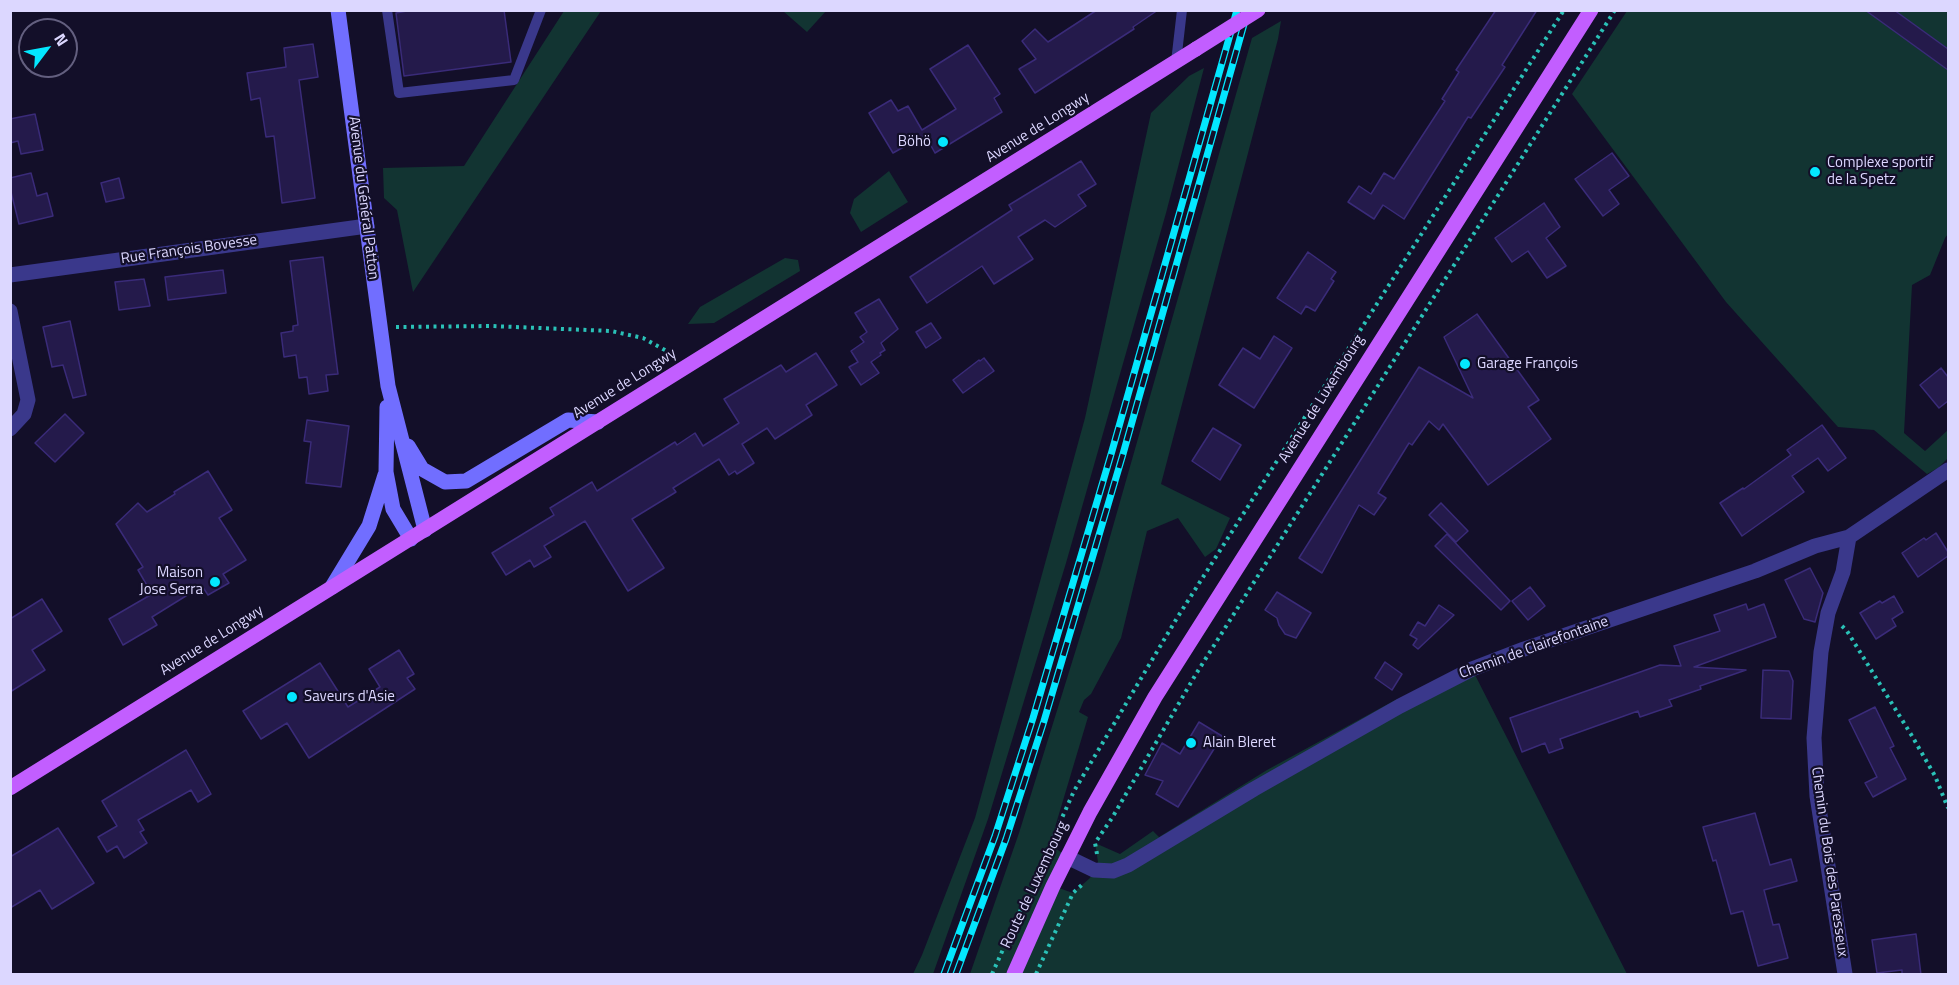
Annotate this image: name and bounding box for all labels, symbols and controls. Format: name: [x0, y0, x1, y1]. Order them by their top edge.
north arrow: [18, 18, 78, 78]
text: N: [48, 28, 75, 51]
street label: Avenue de Longwy: [983, 89, 1093, 167]
street label: Avenue du Général Patton: [344, 115, 382, 281]
place label: Böhö: [898, 133, 931, 151]
marker: Böhö: [936, 135, 950, 149]
place label: Complexe sportif de la Spetz: [1827, 154, 1933, 189]
marker: Complexe sportif de la Spetz: [1808, 165, 1822, 179]
street label: Rue François Bovesse: [120, 232, 258, 268]
street label: Avenue de Luxembourg: [1275, 332, 1369, 466]
street label: Avenue de Longwy: [570, 345, 680, 423]
place label: Garage François: [1477, 355, 1578, 373]
marker: Garage François: [1458, 357, 1472, 371]
place label: Maison Jose Serra: [139, 564, 203, 599]
marker: Maison Jose Serra: [208, 575, 222, 589]
street label: Avenue de Longwy: [157, 602, 267, 680]
street label: Chemin de Clairefontaine: [1457, 613, 1611, 683]
place label: Saveurs d'Asie: [304, 688, 395, 706]
marker: Saveurs d'Asie: [285, 690, 299, 704]
place label: Alain Bleret: [1203, 734, 1276, 752]
marker: Alain Bleret: [1184, 736, 1198, 750]
street label: Chemin du Bois des Paresseux: [1807, 766, 1851, 958]
street label: Route de Luxembourg: [998, 819, 1072, 951]

